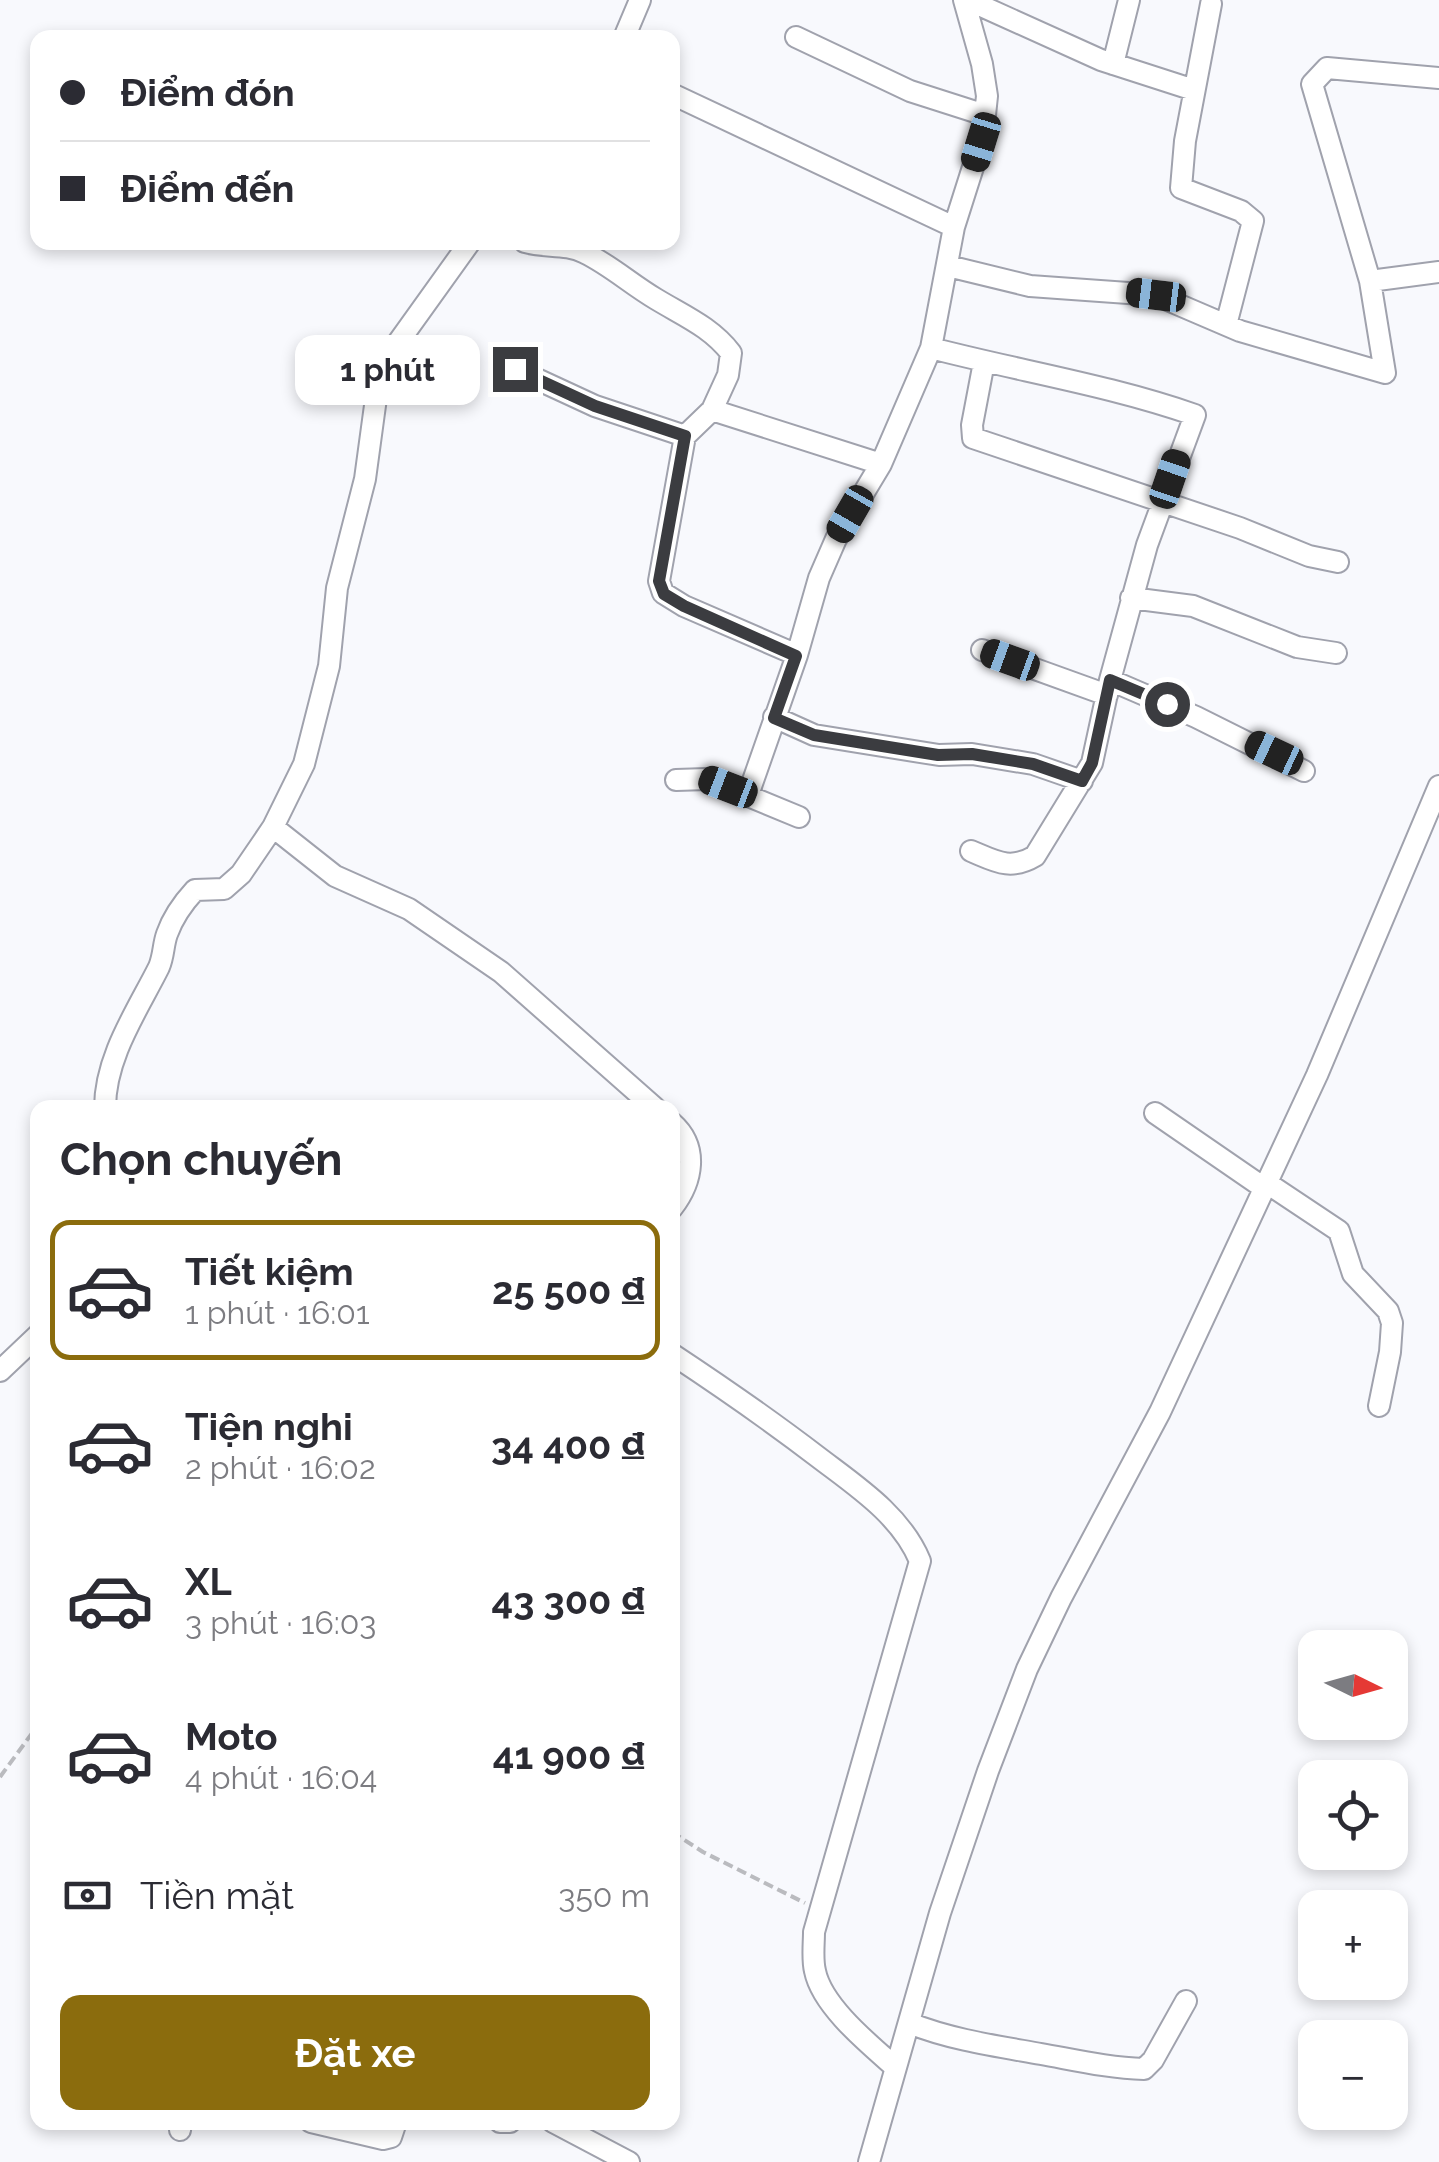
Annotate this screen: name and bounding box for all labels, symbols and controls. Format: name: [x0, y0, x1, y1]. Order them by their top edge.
text: Điểm đón: [120, 70, 295, 115]
car: [958, 109, 1004, 175]
text: Điểm đến: [120, 166, 295, 211]
car: [1124, 276, 1188, 314]
callout: 1 phút: [295, 334, 480, 404]
route end: [493, 347, 538, 392]
text: 1 phút: [340, 351, 435, 388]
car: [1146, 446, 1194, 512]
car: [822, 481, 878, 547]
car: [977, 636, 1043, 684]
route start: [1145, 682, 1190, 727]
car: [1240, 727, 1308, 779]
car: [695, 762, 761, 812]
text: Chọn chuyến: [60, 1133, 342, 1186]
icon: car: [65, 1245, 155, 1335]
text: Tiết kiệm: [185, 1249, 354, 1294]
text: 25 500 ₫: [492, 1268, 645, 1313]
text: 1 phút · 16:01: [185, 1294, 370, 1331]
icon: car: [65, 1400, 155, 1490]
text: Tiện nghi: [185, 1404, 353, 1449]
text: 34 400 ₫: [491, 1423, 645, 1468]
text: 2 phút · 16:02: [185, 1449, 376, 1486]
icon: car: [65, 1555, 155, 1645]
text: XL: [185, 1559, 232, 1604]
text: 43 300 ₫: [491, 1578, 645, 1623]
text: 3 phút · 16:03: [185, 1604, 376, 1641]
north arrow: [1298, 1630, 1408, 1740]
map controls: [1298, 1630, 1408, 2130]
icon: car: [65, 1710, 155, 1800]
text: Moto: [185, 1714, 278, 1759]
text: 41 900 ₫: [493, 1733, 645, 1778]
text: 4 phút · 16:04: [185, 1759, 377, 1796]
button: locate: [1298, 1760, 1408, 1870]
icon: cash: [60, 1868, 115, 1923]
text: Tiền mặt: [140, 1873, 294, 1918]
text: 350 m: [558, 1877, 650, 1914]
button: +: [1298, 1890, 1408, 2000]
button: Đặt xe: [60, 1995, 650, 2110]
button: −: [1298, 2020, 1408, 2130]

